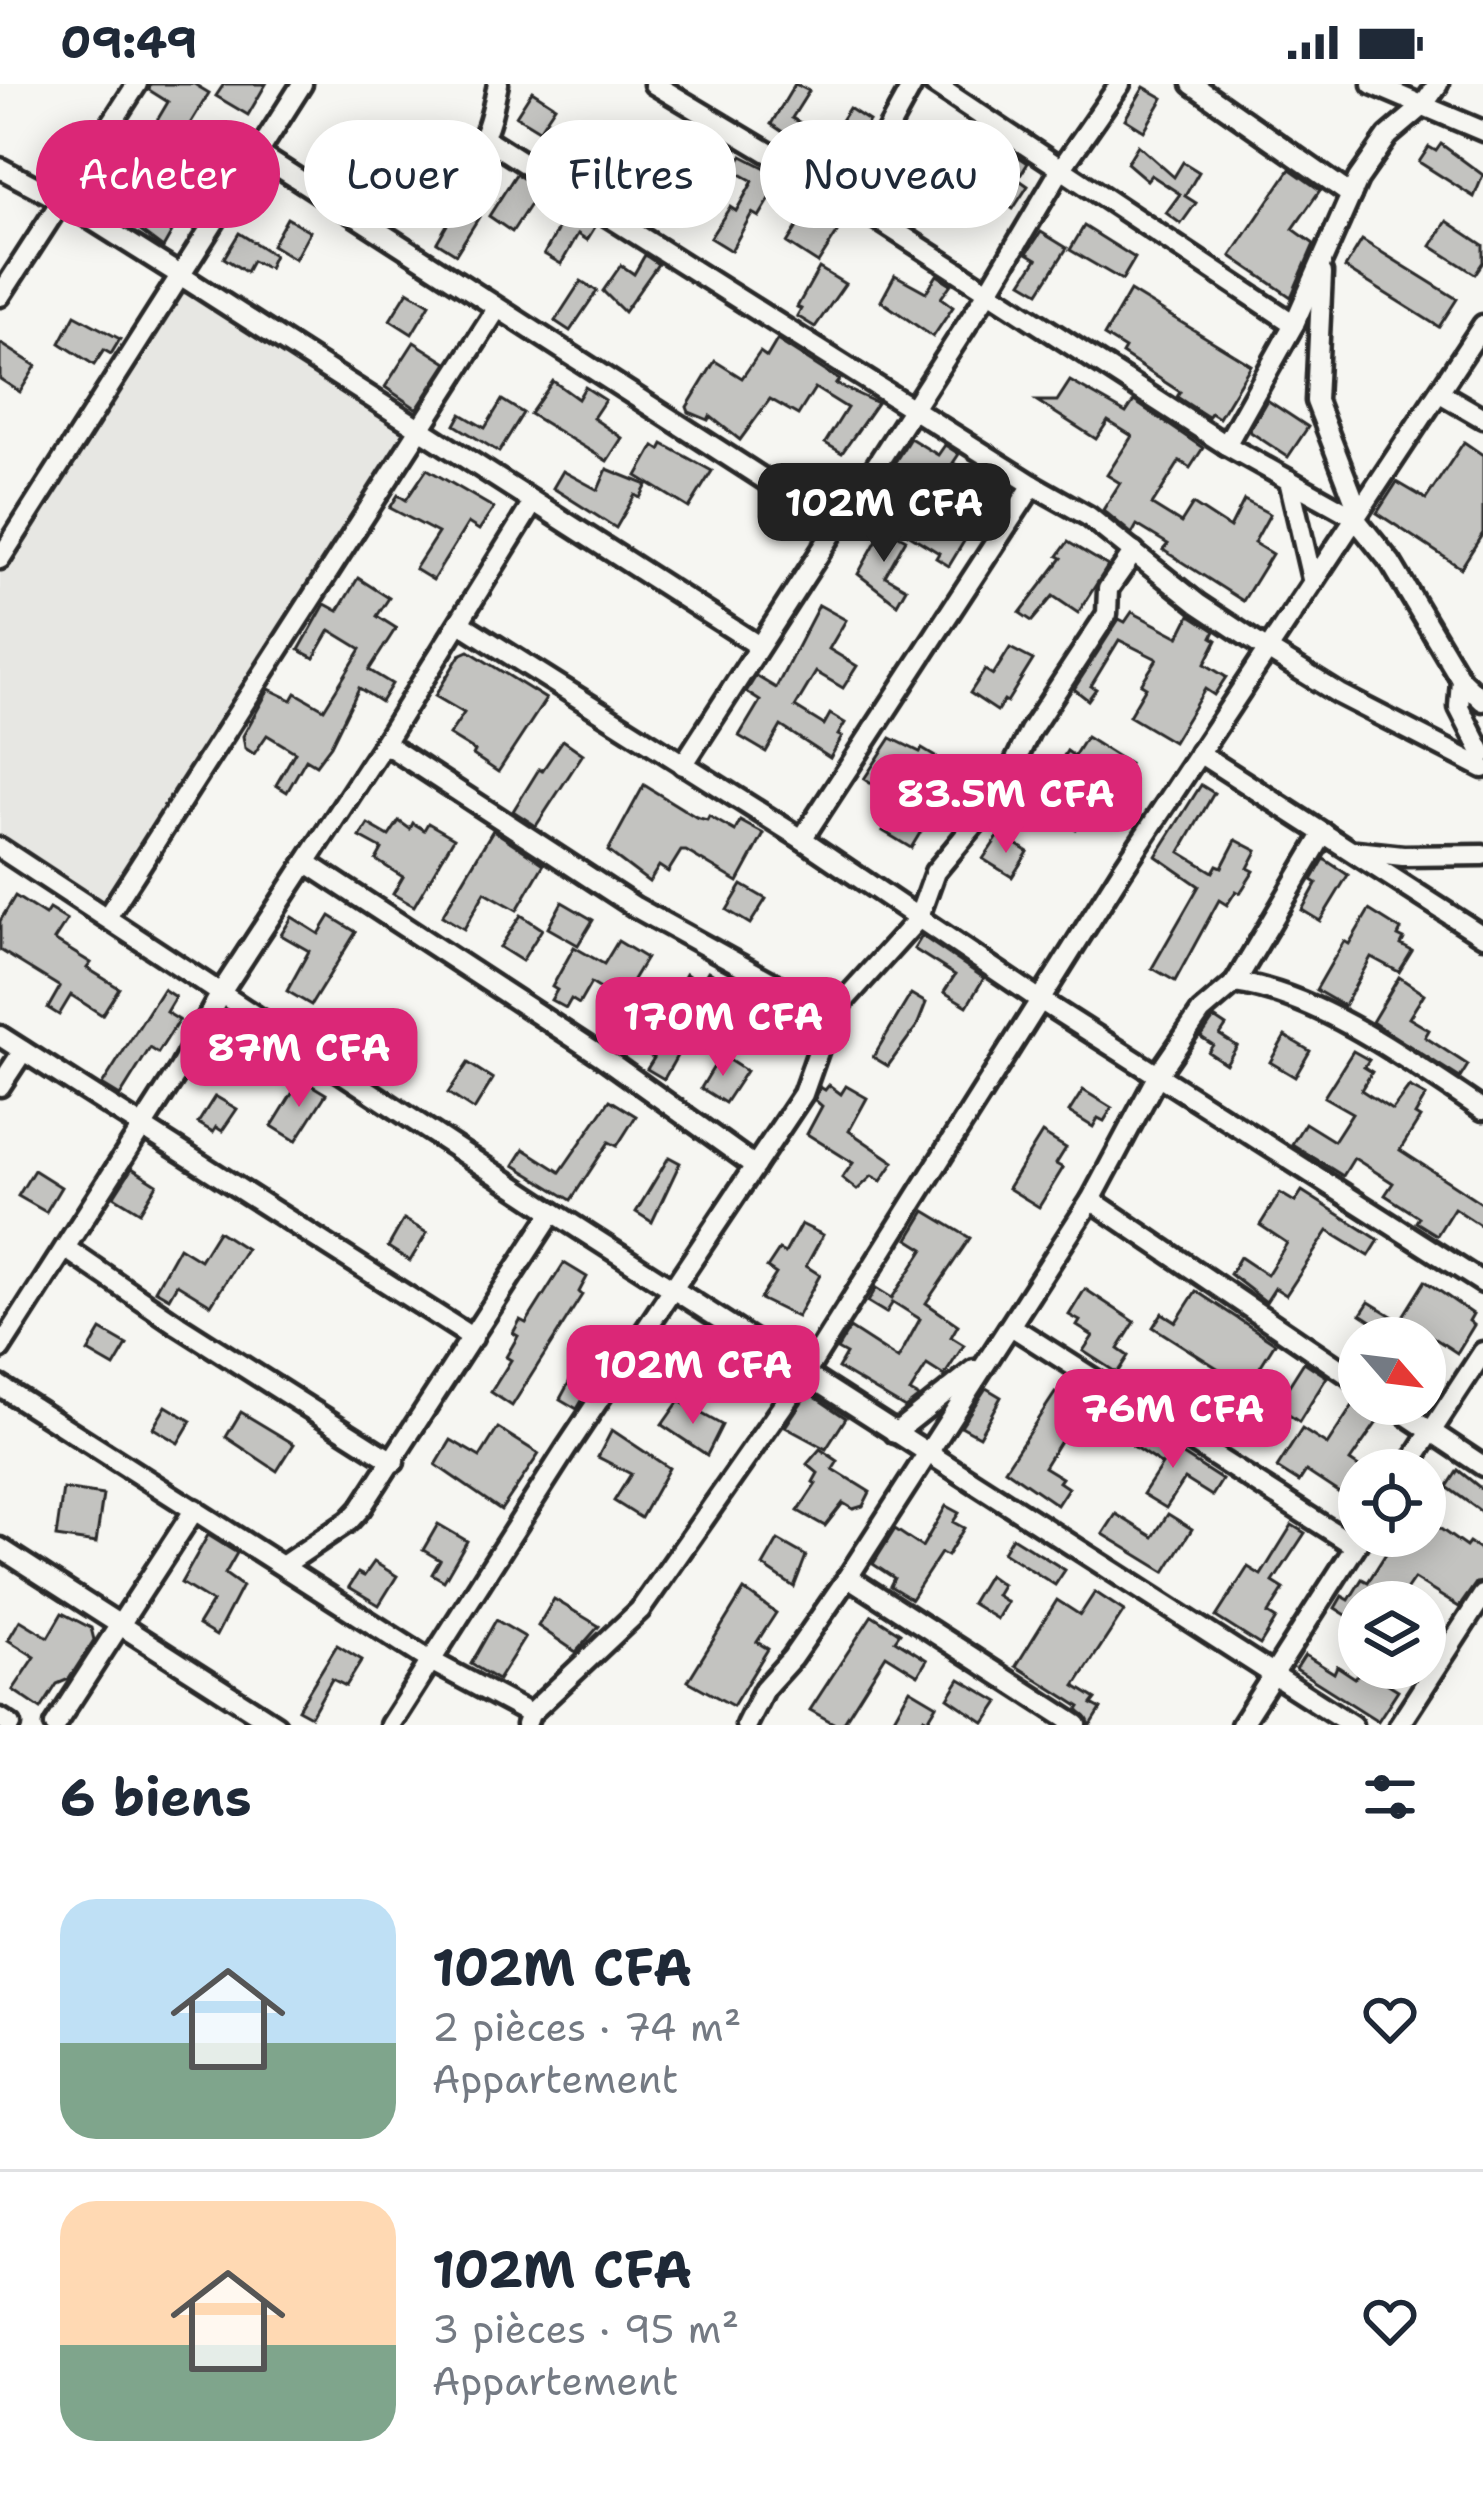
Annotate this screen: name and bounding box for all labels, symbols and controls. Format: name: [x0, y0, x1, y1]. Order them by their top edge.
text: 09:49: [60, 12, 197, 72]
chip: Acheter: [36, 120, 280, 228]
chip: Louer: [304, 120, 502, 228]
chip: Filtres: [526, 120, 736, 228]
chip: Nouveau: [760, 120, 1020, 228]
pin: 102M CFA: [760, 463, 1008, 565]
text: 102M CFA: [785, 476, 983, 528]
pin: 83.5M CFA: [869, 754, 1143, 856]
text: 83.5M CFA: [897, 767, 1115, 819]
pin: 170M CFA: [599, 977, 847, 1079]
text: 170M CFA: [623, 990, 823, 1042]
pin: 87M CFA: [188, 1008, 410, 1110]
text: 87M CFA: [207, 1021, 391, 1073]
north arrow: [1338, 1317, 1446, 1425]
map controls: [1338, 1317, 1446, 1689]
pin: 102M CFA: [569, 1325, 817, 1427]
text: 102M CFA: [594, 1338, 792, 1390]
pin: 76M CFA: [1062, 1369, 1284, 1471]
text: 76M CFA: [1081, 1382, 1265, 1434]
button: locate: [1338, 1449, 1446, 1557]
button: layers: [1338, 1581, 1446, 1689]
text: 6 biens: [60, 1763, 252, 1831]
icon: filters: [1357, 1764, 1423, 1830]
text: 102M CFA: [432, 1933, 692, 2001]
icon: home: [156, 1947, 300, 2091]
icon: heart: [1357, 1986, 1423, 2052]
text: 2 pièces · 74 m²: [432, 2001, 742, 2053]
text: Appartement: [432, 2053, 679, 2105]
text: 102M CFA: [432, 2235, 692, 2303]
icon: home: [156, 2249, 300, 2393]
icon: heart: [1357, 2288, 1423, 2354]
text: 3 pièces · 95 m²: [432, 2303, 739, 2355]
text: Appartement: [432, 2355, 679, 2407]

